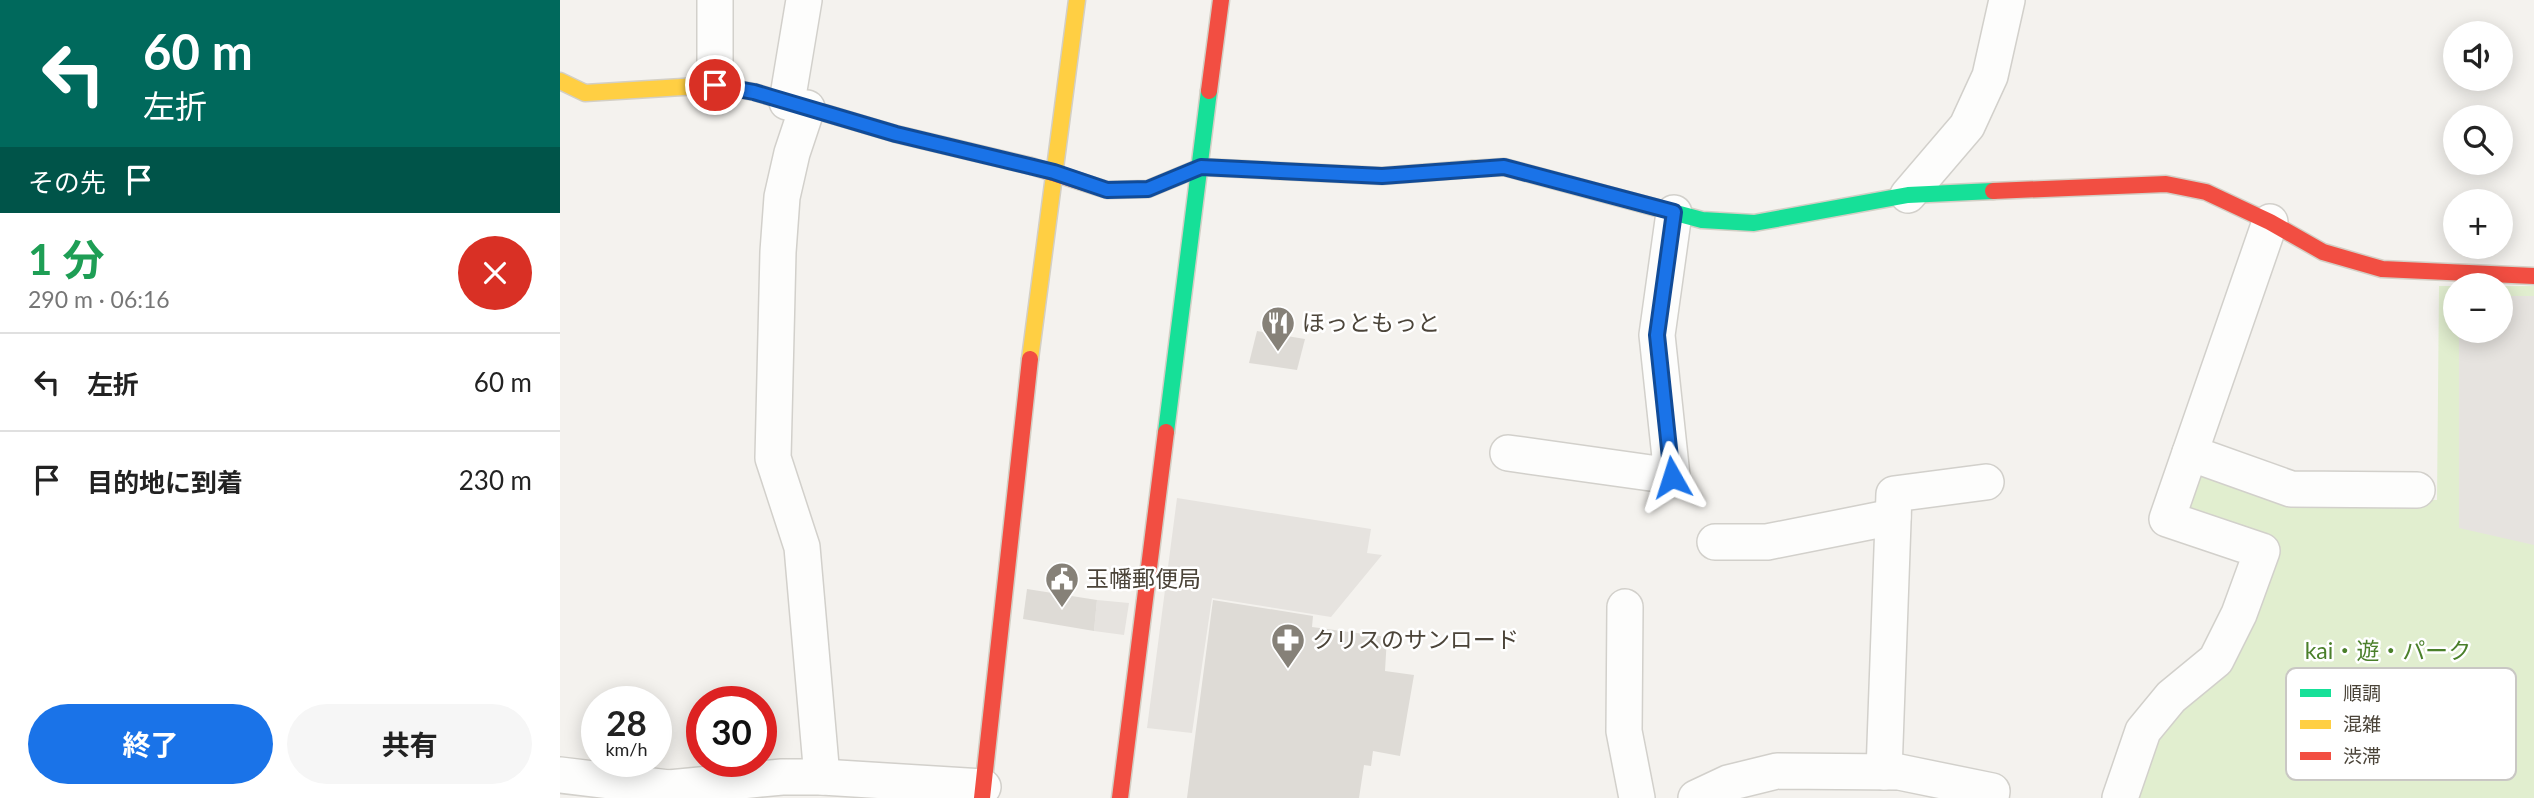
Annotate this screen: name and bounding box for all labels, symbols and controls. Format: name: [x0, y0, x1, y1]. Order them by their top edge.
map controls: [2443, 21, 2513, 343]
button: sound: [2443, 21, 2513, 91]
text: 60 m: [143, 22, 253, 80]
icon: left: [28, 28, 119, 119]
pin: [685, 55, 745, 115]
icon: arrive: [696, 66, 734, 104]
text: 左折: [143, 86, 207, 125]
button: search: [2443, 105, 2513, 175]
icon: arrive: [120, 161, 158, 199]
text: その先: [28, 166, 106, 198]
button: +: [2443, 189, 2513, 259]
text: 1 分: [28, 234, 105, 284]
button: close: [458, 236, 532, 310]
button: −: [2443, 273, 2513, 343]
text: 290 m · 06:16: [28, 285, 170, 313]
restaurant icon: ほっともっと: [1259, 304, 1297, 353]
place label: ほっともっと: [1302, 308, 1440, 336]
icon: left: [28, 363, 66, 401]
text: 60 m: [474, 366, 532, 398]
text: 左折: [87, 368, 139, 400]
position arrow: [1635, 440, 1709, 514]
icon: arrive: [28, 461, 66, 499]
text: 230 m: [459, 464, 532, 496]
text: 目的地に到着: [87, 466, 243, 498]
public building icon: 玉幡郵便局: [1043, 560, 1081, 609]
place label: 玉幡郵便局: [1086, 564, 1201, 592]
pharmacy icon: クリスのサンロード: [1269, 621, 1307, 670]
place label: クリスのサンロード: [1312, 625, 1519, 653]
park label: kai・遊・パーク: [2305, 636, 2471, 664]
legend: [2286, 668, 2516, 780]
text: 順調: [2343, 681, 2381, 704]
speed limit sign: 30: [686, 686, 777, 777]
text: 28: [606, 701, 647, 743]
button: 終了: [28, 704, 273, 784]
button: 共有: [287, 704, 532, 784]
text: 混雑: [2343, 712, 2381, 735]
text: km/h: [605, 738, 648, 760]
text: 渋滞: [2343, 744, 2381, 767]

